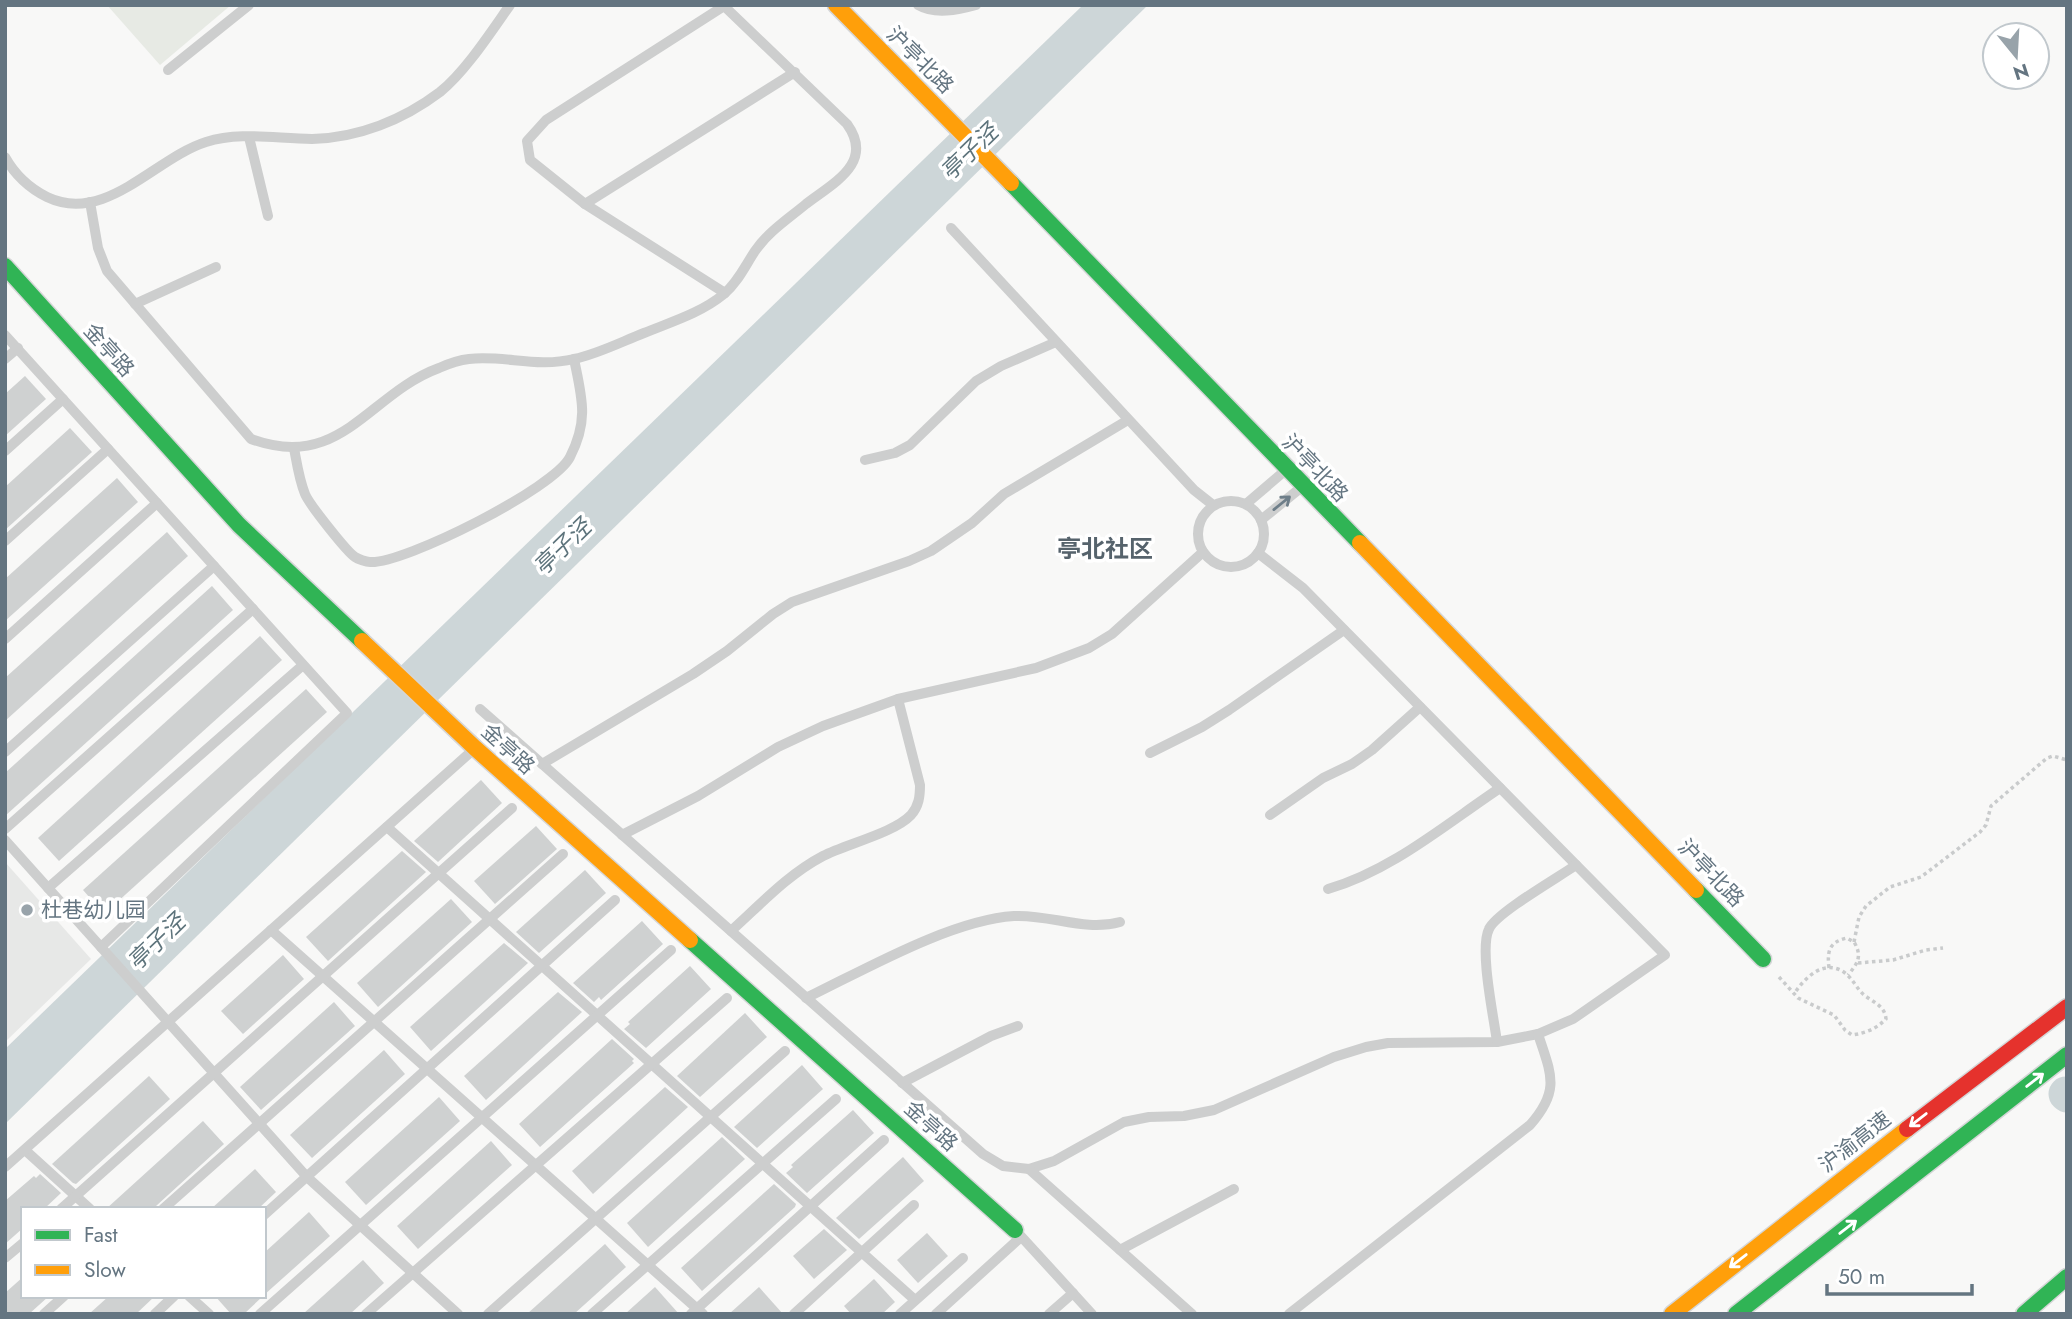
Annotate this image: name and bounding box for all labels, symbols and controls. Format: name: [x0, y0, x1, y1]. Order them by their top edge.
street label: 沪亭北路: [880, 20, 960, 100]
north arrow: [1981, 21, 2051, 91]
text: N: [2010, 57, 2032, 87]
water label: 亭子泾: [932, 114, 1007, 188]
street label: 金亭路: [77, 317, 141, 383]
street label: 沪亭北路: [1275, 427, 1355, 509]
one-way arrow: [1273, 495, 1291, 511]
water label: 亭子泾: [525, 509, 600, 583]
district label: 亭北社区: [1057, 531, 1153, 566]
street label: 金亭路: [475, 717, 541, 781]
street label: 沪亭北路: [1671, 832, 1751, 914]
place label: 杜巷幼儿园: [41, 895, 146, 925]
marker: 杜巷幼儿园: [19, 902, 35, 918]
water label: 亭子泾: [119, 904, 194, 978]
one-way arrow: [2026, 1073, 2044, 1088]
street label: 金亭路: [898, 1094, 964, 1158]
street label: 沪渝高速: [1813, 1104, 1897, 1180]
one-way arrow: [1909, 1113, 1927, 1128]
legend: [21, 1207, 266, 1298]
one-way arrow: [1838, 1219, 1857, 1234]
text: Fast: [84, 1220, 117, 1250]
scale bar: [1827, 1252, 1972, 1296]
one-way arrow: [1730, 1253, 1748, 1268]
text: Slow: [84, 1255, 126, 1285]
text: 50 m: [1838, 1262, 1885, 1292]

